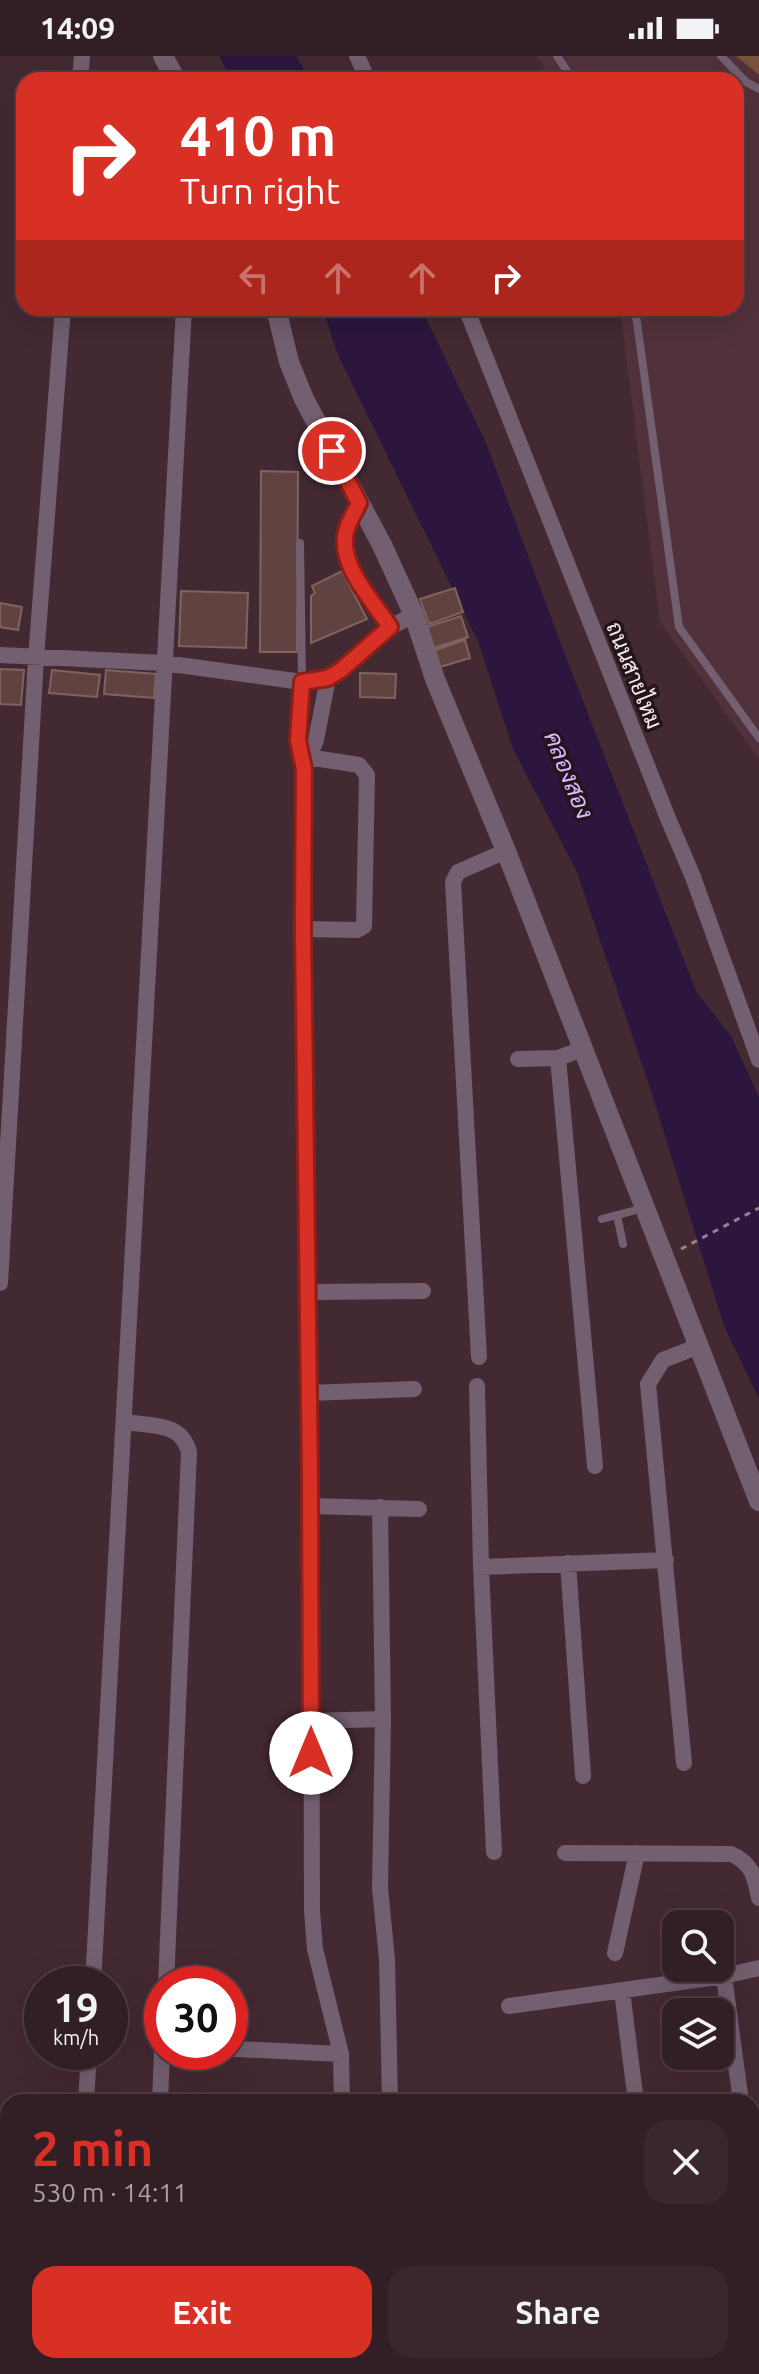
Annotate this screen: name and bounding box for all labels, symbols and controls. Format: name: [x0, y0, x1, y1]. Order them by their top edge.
text: 14:09: [40, 11, 115, 45]
icon: right: [48, 104, 152, 208]
text: 410 m: [180, 104, 336, 167]
text: Turn right: [180, 170, 340, 211]
icon: left: [232, 256, 276, 300]
icon: ahead: [316, 256, 360, 300]
icon: ahead: [400, 256, 444, 300]
icon: right: [484, 256, 528, 300]
pin: [298, 417, 366, 485]
icon: arrive: [310, 429, 354, 473]
street label: ถนนสายไหม: [602, 618, 669, 732]
water label: คลองสอง: [539, 727, 599, 823]
position arrow: [269, 1711, 353, 1795]
map controls: [662, 1910, 734, 2070]
button: search: [662, 1910, 734, 1982]
speed limit sign: 30: [144, 1966, 248, 2070]
text: 19: [53, 1985, 99, 2030]
button: layers: [662, 1998, 734, 2070]
text: km/h: [53, 2026, 99, 2049]
button: close: [644, 2120, 728, 2204]
text: 2 min: [32, 2121, 153, 2175]
text: 530 m · 14:11: [32, 2178, 188, 2207]
button: Exit: [32, 2266, 372, 2358]
button: Share: [388, 2266, 728, 2358]

